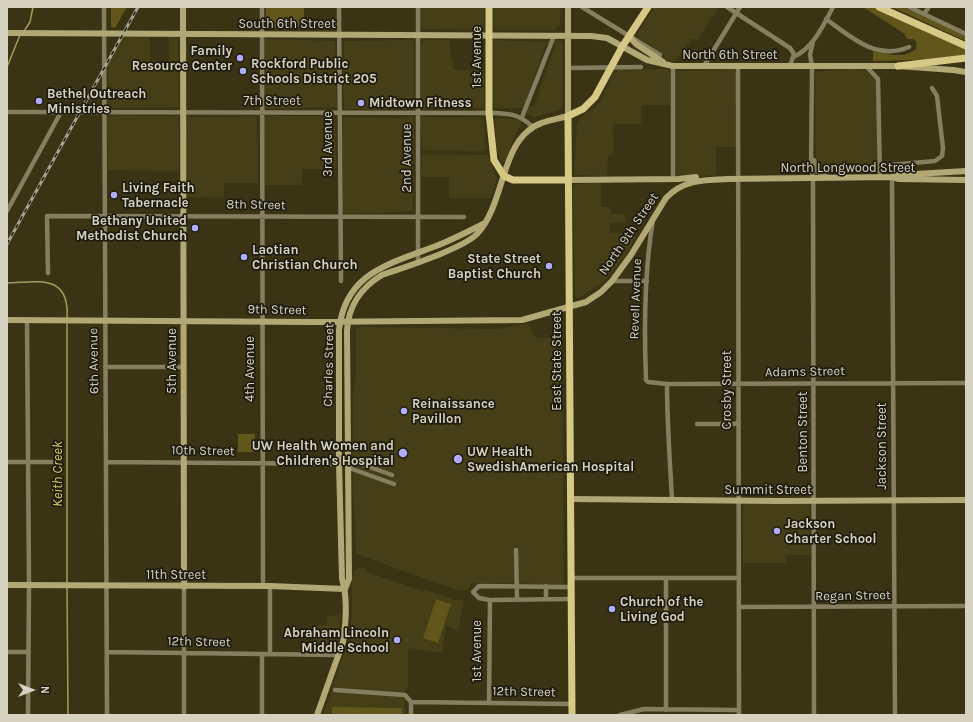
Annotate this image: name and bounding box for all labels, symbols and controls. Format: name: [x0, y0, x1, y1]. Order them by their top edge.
street label: South 6th Street: [238, 16, 336, 32]
street label: 1st Avenue: [469, 26, 485, 88]
place label: Family Resource Center: [132, 43, 232, 74]
street label: North 6th Street: [682, 47, 778, 63]
marker: Family Resource Center: [235, 53, 245, 63]
place label: Rockford Public Schools District 205: [251, 56, 377, 87]
marker: Rockford Public Schools District 205: [238, 66, 248, 76]
place label: Bethel Outreach Ministries: [47, 86, 146, 117]
street label: 7th Street: [243, 93, 301, 109]
place label: Midtown Fitness: [369, 95, 472, 111]
marker: Bethel Outreach Ministries: [34, 96, 44, 106]
marker: Midtown Fitness: [356, 98, 366, 108]
street label: 3rd Avenue: [320, 111, 336, 177]
street label: 2nd Avenue: [399, 124, 415, 192]
street label: North Longwood Street: [781, 160, 915, 176]
place label: Living Faith Tabernacle: [122, 180, 195, 211]
marker: Living Faith Tabernacle: [109, 190, 119, 200]
street label: North 9th Street: [596, 190, 662, 278]
street label: 8th Street: [226, 197, 286, 213]
place label: Bethany United Methodist Church: [76, 213, 187, 244]
marker: Bethany United Methodist Church: [190, 223, 200, 233]
place label: Laotian Christian Church: [252, 242, 358, 273]
place label: State Street Baptist Church: [448, 251, 541, 282]
marker: Laotian Christian Church: [239, 252, 249, 262]
street label: Revell Avenue: [627, 258, 645, 340]
marker: State Street Baptist Church: [544, 261, 554, 271]
street label: 9th Street: [247, 302, 307, 318]
street label: East State Street: [549, 311, 565, 411]
street label: Charles Street: [320, 323, 338, 407]
street label: 6th Avenue: [86, 328, 102, 394]
street label: 5th Avenue: [164, 328, 180, 394]
street label: 4th Avenue: [242, 336, 258, 402]
street label: Crosby Street: [719, 350, 735, 430]
street label: Adams Street: [765, 364, 845, 380]
street label: Benton Street: [795, 391, 811, 473]
place label: Reinaissance Pavillon: [412, 396, 495, 427]
street label: Jackson Street: [874, 403, 890, 489]
marker: Reinaissance Pavillon: [399, 406, 409, 416]
place label: UW Health Women and Children's Hospital: [252, 438, 394, 469]
water label: Keith Creek: [50, 441, 66, 507]
street label: 10th Street: [171, 443, 235, 459]
place label: UW Health SwedishAmerican Hospital: [467, 444, 634, 475]
marker: UW Health Women and Children's Hospital: [397, 447, 409, 459]
marker: UW Health SwedishAmerican Hospital: [452, 453, 464, 465]
street label: Summit Street: [724, 482, 812, 498]
place label: Jackson Charter School: [785, 516, 876, 547]
marker: Jackson Charter School: [772, 526, 782, 536]
street label: 11th Street: [146, 567, 206, 583]
street label: Regan Street: [815, 588, 891, 604]
place label: Church of the Living God: [620, 594, 703, 625]
marker: Church of the Living God: [607, 604, 617, 614]
street label: 1st Avenue: [469, 620, 485, 682]
place label: Abraham Lincoln Middle School: [284, 625, 389, 656]
street label: 12th Street: [167, 634, 231, 650]
marker: Abraham Lincoln Middle School: [392, 635, 402, 645]
north arrow: [12, 670, 52, 710]
street label: 12th Street: [492, 684, 556, 700]
text: N: [38, 686, 51, 694]

